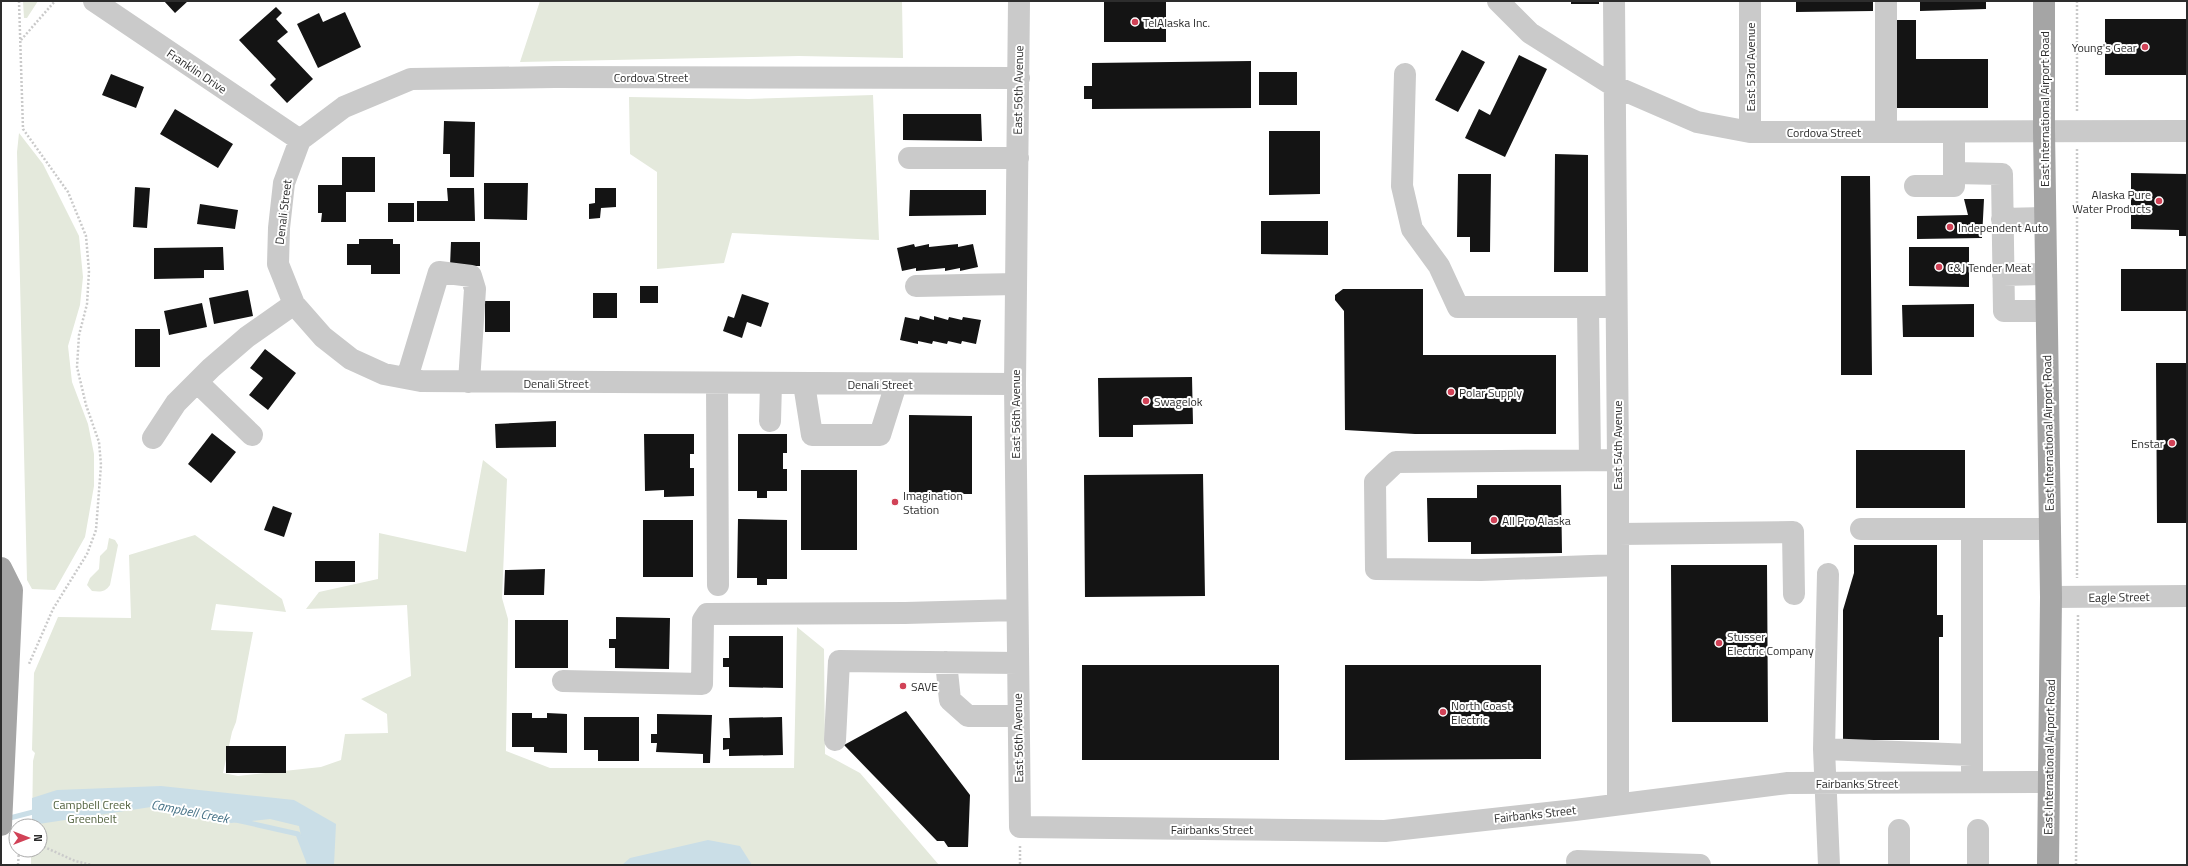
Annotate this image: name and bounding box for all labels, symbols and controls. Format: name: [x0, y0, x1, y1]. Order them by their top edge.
place label: TelAlaska Inc.: [1143, 13, 1210, 32]
marker: TelAlaska Inc.: [1130, 17, 1140, 27]
street label: East 53rd Avenue: [1741, 22, 1760, 112]
street label: East International Airport Road: [2035, 31, 2054, 187]
place label: Young's Gear: [2072, 38, 2137, 57]
marker: Young's Gear: [2140, 42, 2150, 52]
street label: Franklin Drive: [163, 44, 231, 98]
street label: East 56th Avenue: [1008, 45, 1028, 135]
street label: Cordova Street: [614, 68, 689, 87]
street label: Cordova Street: [1787, 123, 1862, 142]
street label: Denali Street: [270, 178, 297, 246]
place label: Alaska Pure Water Products: [2072, 185, 2151, 218]
marker: Alaska Pure Water Products: [2154, 196, 2164, 206]
place label: Independent Auto: [1958, 218, 2048, 237]
marker: Independent Auto: [1945, 222, 1955, 232]
place label: C&J Tender Meat: [1947, 258, 2032, 277]
marker: C&J Tender Meat: [1934, 262, 1944, 272]
street label: East International Airport Road: [2037, 355, 2059, 511]
street label: East 56th Avenue: [1006, 369, 1025, 459]
street label: Denali Street: [523, 374, 589, 393]
street label: Denali Street: [847, 375, 913, 394]
place label: Polar Supply: [1459, 383, 1522, 402]
marker: Polar Supply: [1446, 387, 1456, 397]
place label: Swagelok: [1154, 392, 1203, 411]
marker: Swagelok: [1141, 396, 1151, 406]
street label: East 54th Avenue: [1608, 400, 1627, 490]
place label: Enstar: [2131, 434, 2164, 453]
marker: Enstar: [2167, 438, 2177, 448]
place label: Imagination Station: [903, 486, 963, 519]
marker: Imagination Station: [890, 497, 900, 507]
place label: All Pro Alaska: [1502, 511, 1571, 530]
marker: All Pro Alaska: [1489, 515, 1499, 525]
street label: Eagle Street: [2088, 587, 2151, 607]
place label: Stusser Electric Company: [1727, 627, 1814, 660]
marker: Stusser Electric Company: [1714, 638, 1724, 648]
place label: SAVE: [911, 677, 938, 696]
street label: East International Airport Road: [2038, 679, 2060, 835]
marker: SAVE: [898, 681, 908, 691]
street label: East 56th Avenue: [1008, 693, 1028, 783]
place label: North Coast Electric: [1451, 696, 1512, 729]
marker: North Coast Electric: [1438, 707, 1448, 717]
street label: Fairbanks Street: [1816, 774, 1899, 793]
water label: Campbell Creek: [149, 794, 233, 829]
park label: Campbell Creek Greenbelt: [53, 795, 131, 828]
street label: Fairbanks Street: [1493, 800, 1578, 828]
north arrow: [8, 818, 48, 858]
street label: Fairbanks Street: [1171, 820, 1254, 839]
text: N: [30, 834, 46, 842]

